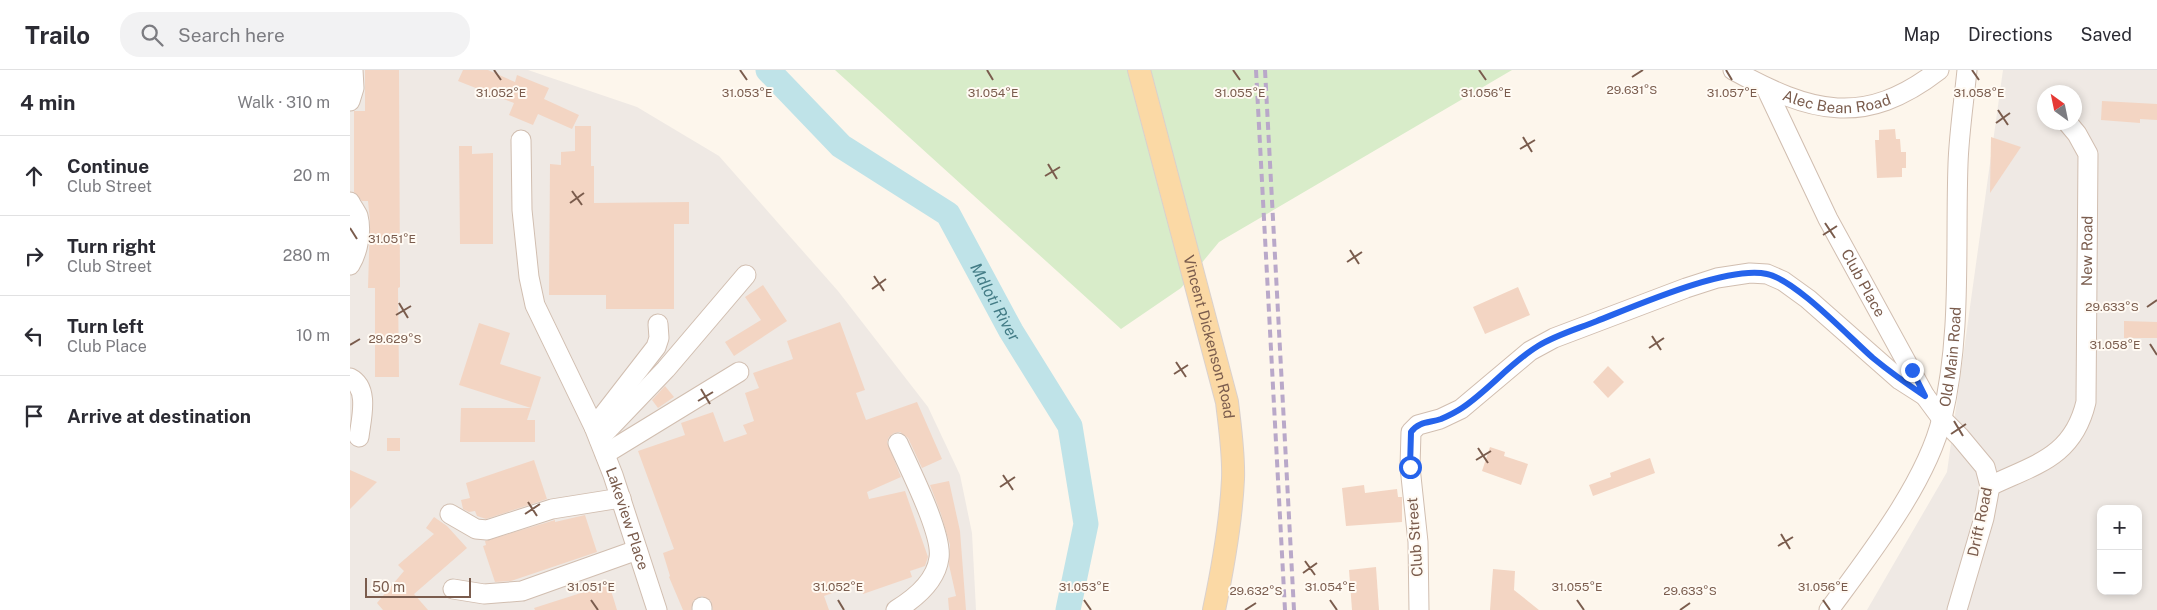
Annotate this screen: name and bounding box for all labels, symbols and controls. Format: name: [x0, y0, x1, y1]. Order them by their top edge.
search box: [120, 12, 470, 57]
text: Trailo: [25, 21, 90, 49]
icon: search: [138, 21, 166, 49]
text: Search here: [178, 24, 285, 46]
text: Map: [1903, 24, 1940, 45]
text: Directions: [1968, 24, 2053, 45]
text: Saved: [2081, 24, 2132, 45]
text: 29.631°S: [1607, 83, 1657, 97]
north arrow: [2037, 85, 2082, 130]
text: 31.052°E: [476, 86, 526, 100]
text: 31.053°E: [722, 86, 772, 100]
text: 31.054°E: [968, 86, 1018, 100]
text: 31.055°E: [1215, 86, 1265, 100]
text: 31.056°E: [1461, 86, 1511, 100]
text: 31.057°E: [1707, 86, 1757, 100]
street label: Alec Bean Road: [1781, 86, 1893, 116]
text: 31.058°E: [1954, 86, 2004, 100]
text: 4 min: [20, 90, 75, 115]
text: Walk · 310 m: [237, 93, 330, 112]
text: Continue: [67, 155, 149, 177]
icon: ahead: [20, 162, 48, 190]
text: 20 m: [293, 166, 330, 185]
text: Club Street: [67, 177, 152, 196]
street label: New Road: [2078, 216, 2096, 286]
text: 31.051°E: [368, 232, 416, 246]
text: Turn right: [67, 235, 156, 257]
icon: right: [20, 242, 48, 270]
text: 280 m: [283, 246, 330, 265]
street label: Club Place: [1838, 246, 1889, 320]
street label: Vincent Dickenson Road: [1180, 253, 1238, 420]
text: Club Street: [67, 257, 152, 276]
water label: Mdloti River: [966, 260, 1024, 346]
text: 29.633°S: [2085, 300, 2139, 314]
street label: Old Main Road: [1936, 306, 1964, 408]
text: Turn left: [67, 315, 144, 337]
icon: left: [20, 322, 48, 350]
text: 10 m: [296, 326, 330, 345]
text: 29.629°S: [368, 332, 422, 346]
text: Club Place: [67, 337, 147, 356]
text: 31.058°E: [2090, 338, 2140, 352]
route end: [1901, 359, 1924, 382]
icon: arrive: [20, 402, 48, 430]
text: Arrive at destination: [67, 405, 251, 427]
route start: [1399, 456, 1422, 479]
street label: Lakeview Place: [603, 465, 652, 572]
street label: Drift Road: [1964, 486, 1995, 558]
street label: Club Street: [1403, 497, 1426, 577]
map controls: [2097, 505, 2142, 595]
button: +: [2097, 505, 2142, 550]
button: −: [2097, 550, 2142, 595]
scale bar: [365, 575, 471, 598]
text: 50 m: [372, 579, 405, 595]
text: 31.051°E: [567, 580, 615, 594]
text: 31.052°E: [813, 580, 863, 594]
text: 31.053°E: [1059, 580, 1109, 594]
text: 31.054°E: [1305, 580, 1355, 594]
text: 31.055°E: [1552, 580, 1602, 594]
text: 31.056°E: [1798, 580, 1848, 594]
text: 29.632°S: [1229, 584, 1283, 598]
text: 29.633°S: [1663, 584, 1717, 598]

